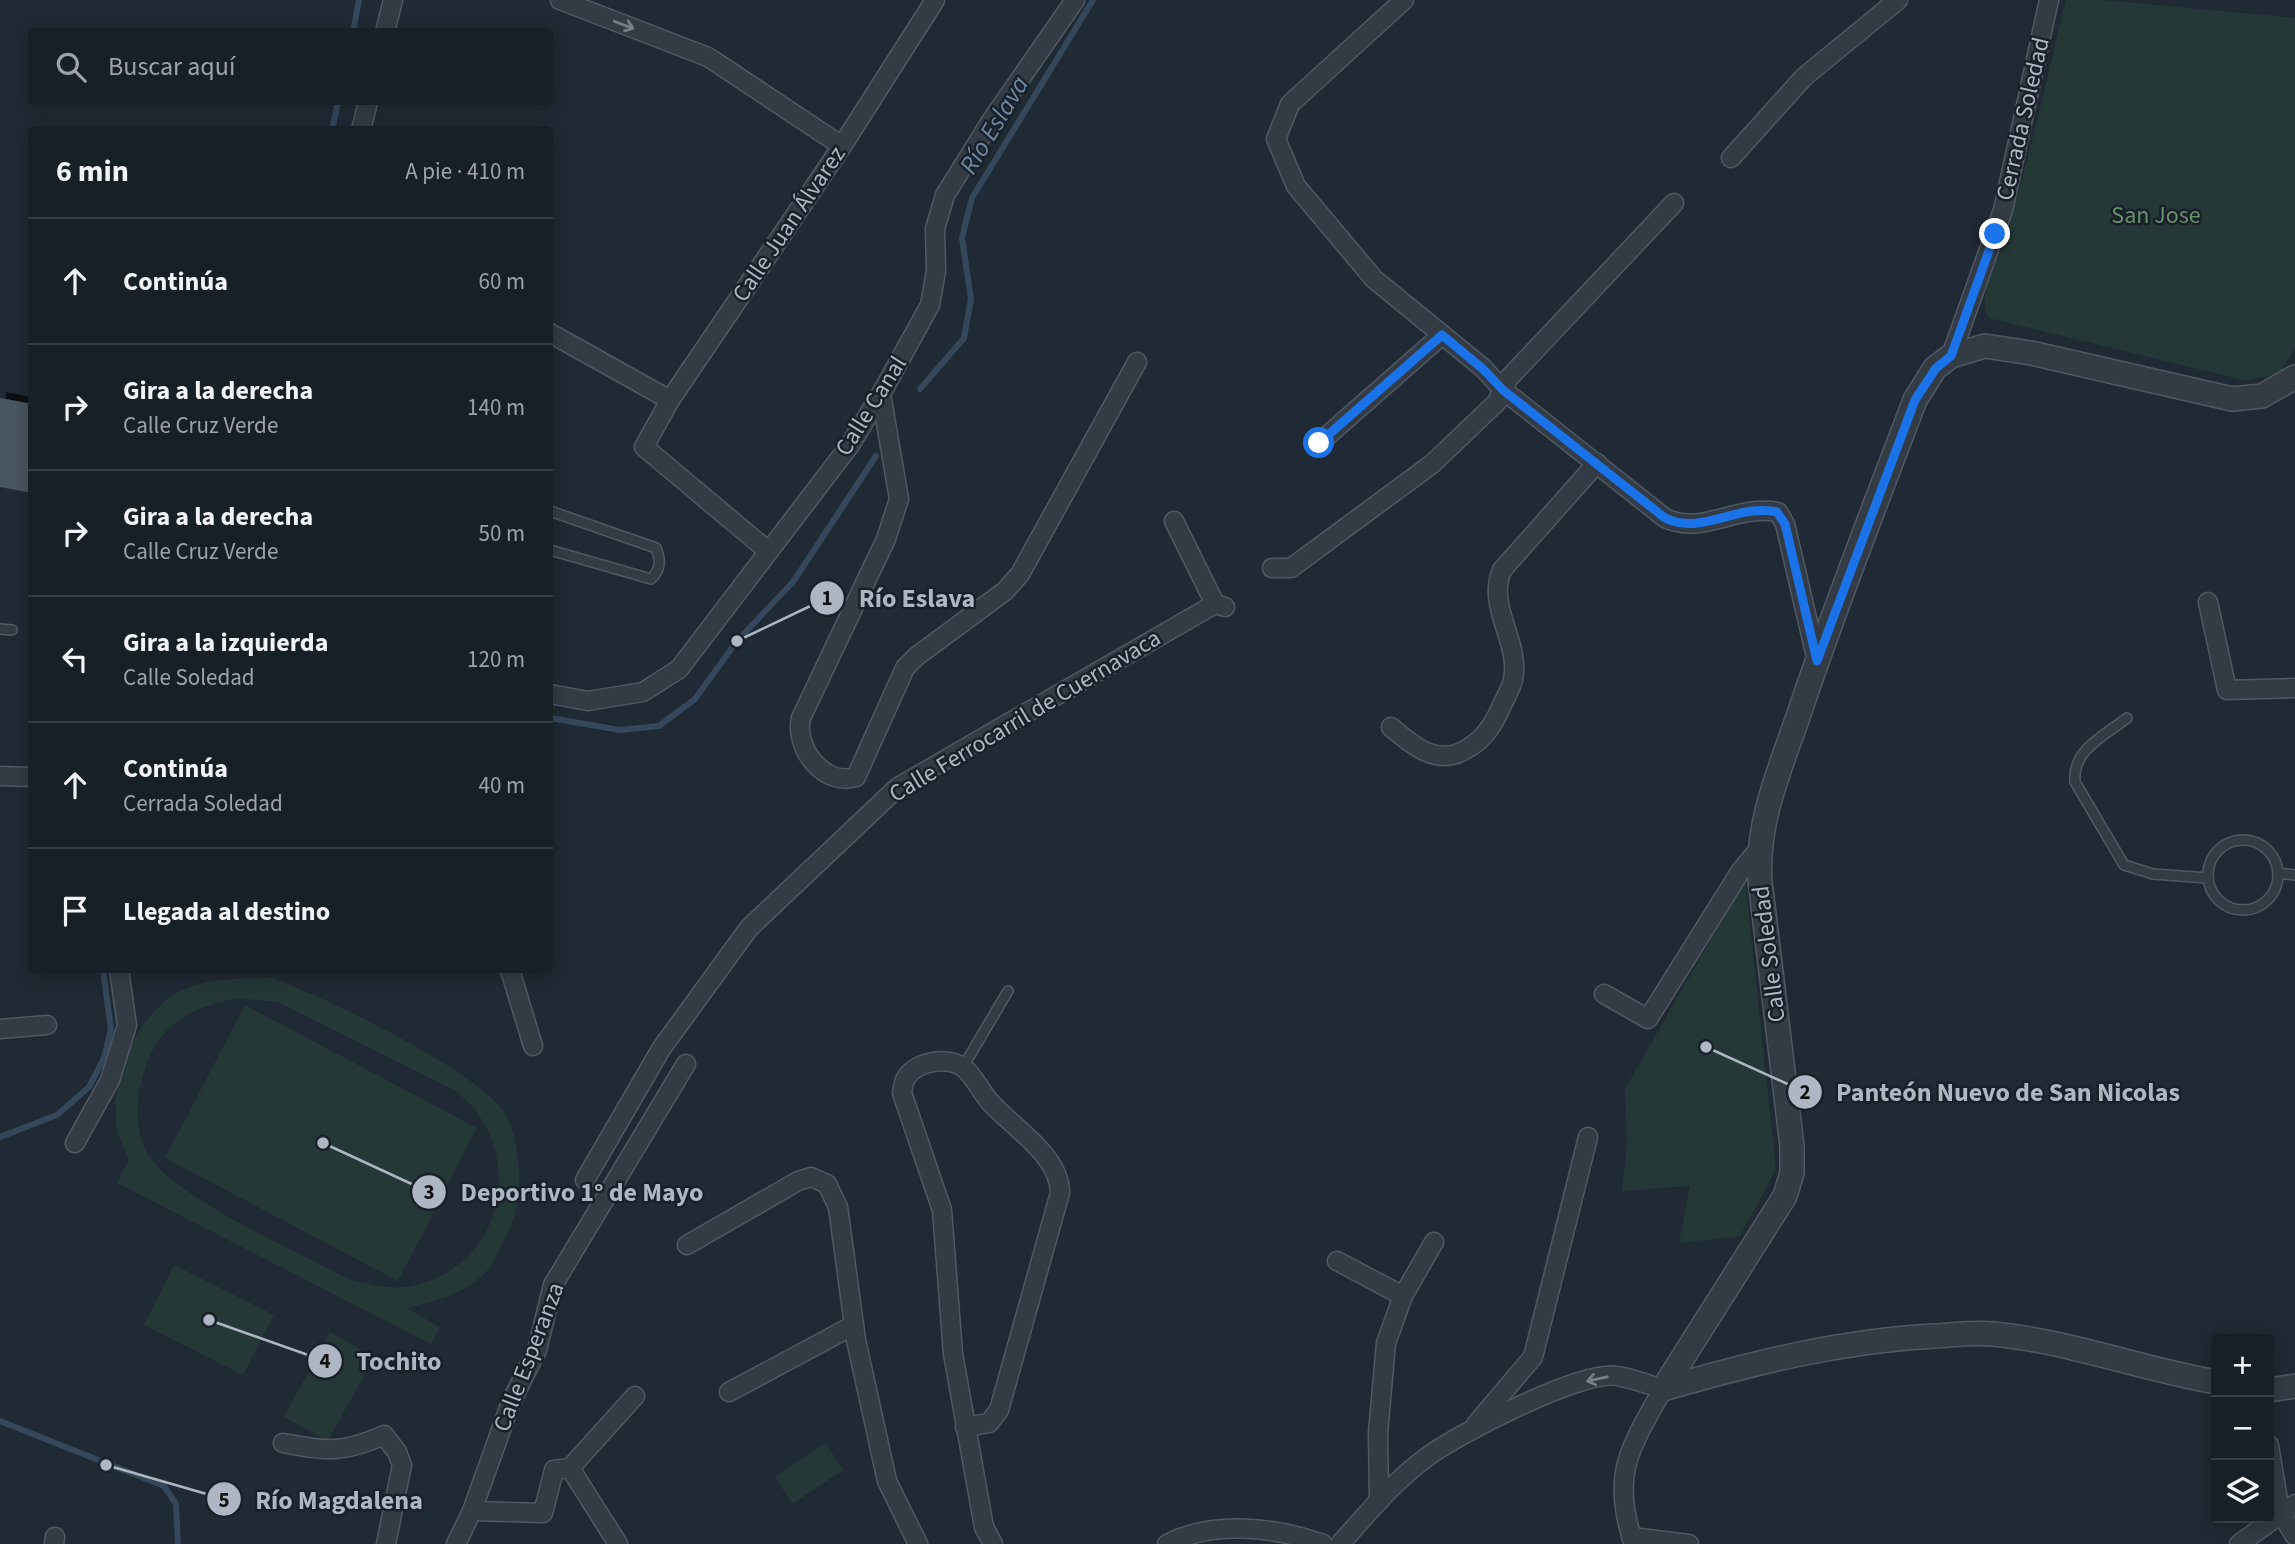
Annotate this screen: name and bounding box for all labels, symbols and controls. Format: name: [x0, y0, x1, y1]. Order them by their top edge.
one-way arrow: [612, 20, 634, 33]
search box: [28, 28, 553, 105]
street label: Cerrada Soledad: [1987, 34, 2059, 204]
icon: search: [52, 48, 90, 86]
text: Buscar aquí: [108, 48, 235, 85]
water label: Río Eslava: [950, 69, 1038, 181]
street label: Calle Juan Álvarez: [724, 139, 854, 309]
text: 6 min: [56, 150, 129, 193]
text: A pie · 410 m: [405, 155, 525, 188]
park label: San Jose: [2111, 198, 2201, 233]
route end: [1979, 218, 2010, 249]
icon: ahead: [56, 262, 94, 300]
text: Continúa: [123, 263, 228, 300]
text: 60 m: [478, 265, 525, 298]
street label: Calle Canal: [827, 349, 915, 463]
text: Gira a la derecha: [123, 372, 313, 409]
icon: right: [56, 388, 94, 426]
text: 140 m: [467, 391, 525, 424]
text: Calle Cruz Verde: [123, 409, 278, 442]
route start: [1303, 427, 1334, 458]
text: Gira a la derecha: [123, 498, 313, 535]
icon: right: [56, 514, 94, 552]
text: 50 m: [478, 517, 525, 550]
text: Calle Cruz Verde: [123, 535, 278, 568]
callout: Río Eslava: [809, 574, 989, 621]
text: Río Eslava: [859, 580, 975, 617]
text: 1: [821, 583, 833, 613]
street label: Calle Ferrocarril de Cuernavaca: [882, 621, 1168, 811]
text: Gira a la izquierda: [123, 624, 328, 661]
icon: left: [56, 640, 94, 678]
text: 120 m: [467, 643, 525, 676]
text: Calle Soledad: [123, 661, 255, 694]
text: Continúa: [123, 750, 228, 787]
icon: ahead: [56, 766, 94, 804]
text: 40 m: [478, 769, 525, 802]
text: Cerrada Soledad: [123, 787, 283, 820]
street label: Calle Soledad: [1743, 884, 1795, 1024]
icon: arrive: [56, 892, 94, 930]
text: Llegada al destino: [123, 893, 330, 930]
callout: Panteón Nuevo de San Nicolas: [1788, 1068, 2194, 1115]
text: Panteón Nuevo de San Nicolas: [1836, 1074, 2180, 1111]
text: 2: [1799, 1077, 1811, 1107]
callout: Deportivo 1° de Mayo: [412, 1169, 718, 1216]
text: Deportivo 1° de Mayo: [460, 1174, 704, 1211]
text: 3: [423, 1177, 435, 1207]
street label: Calle Esperanza: [484, 1277, 574, 1437]
map controls: [2211, 1334, 2274, 1523]
button: +: [2211, 1334, 2274, 1397]
callout: Tochito: [307, 1338, 455, 1385]
text: Tochito: [356, 1343, 442, 1380]
text: 4: [319, 1346, 331, 1376]
one-way arrow: [1587, 1373, 1609, 1386]
button: −: [2211, 1397, 2274, 1460]
button: layers: [2211, 1460, 2274, 1523]
callout: Río Magdalena: [206, 1476, 437, 1523]
text: Río Magdalena: [255, 1482, 423, 1519]
text: 5: [218, 1485, 230, 1515]

